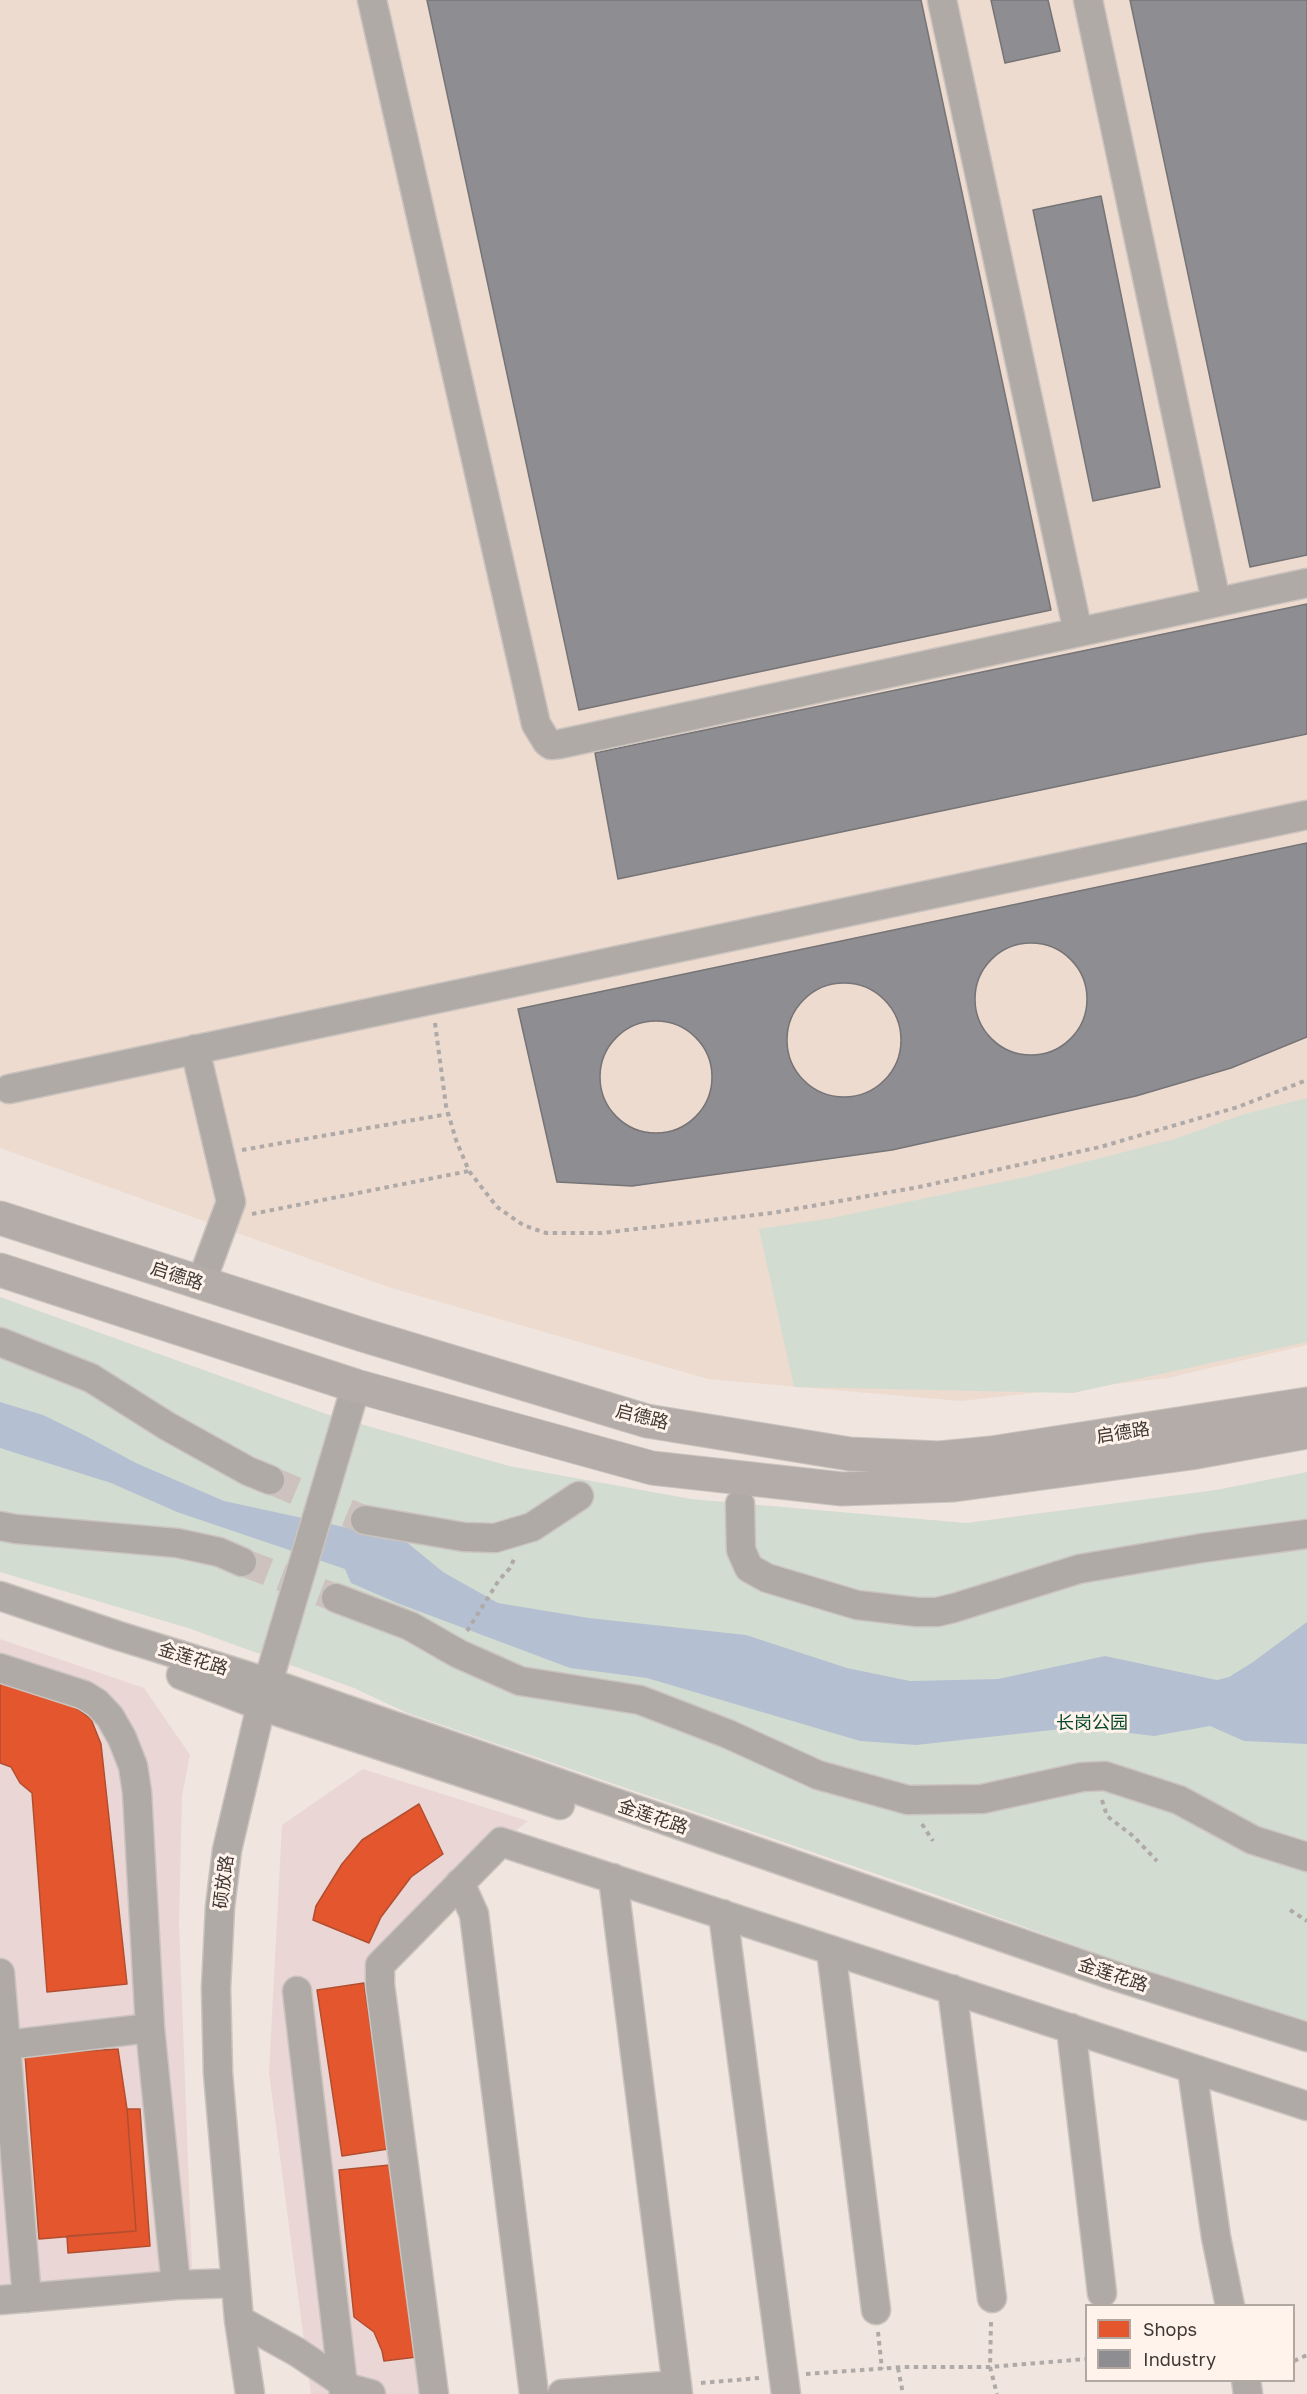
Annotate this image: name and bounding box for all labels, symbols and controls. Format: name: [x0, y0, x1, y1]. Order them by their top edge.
street label: 启德路: [148, 1257, 206, 1295]
street label: 启德路: [613, 1400, 671, 1434]
street label: 启德路: [1095, 1418, 1151, 1448]
street label: 金莲花路: [155, 1638, 231, 1680]
park label: 长岗公园: [1056, 1712, 1128, 1734]
street label: 金莲花路: [615, 1795, 691, 1839]
street label: 硕放路: [210, 1854, 238, 1910]
street label: 金莲花路: [1075, 1954, 1151, 1996]
legend: [1085, 2304, 1295, 2382]
text: Shops: [1143, 2318, 1197, 2340]
text: Industry: [1143, 2348, 1216, 2370]

